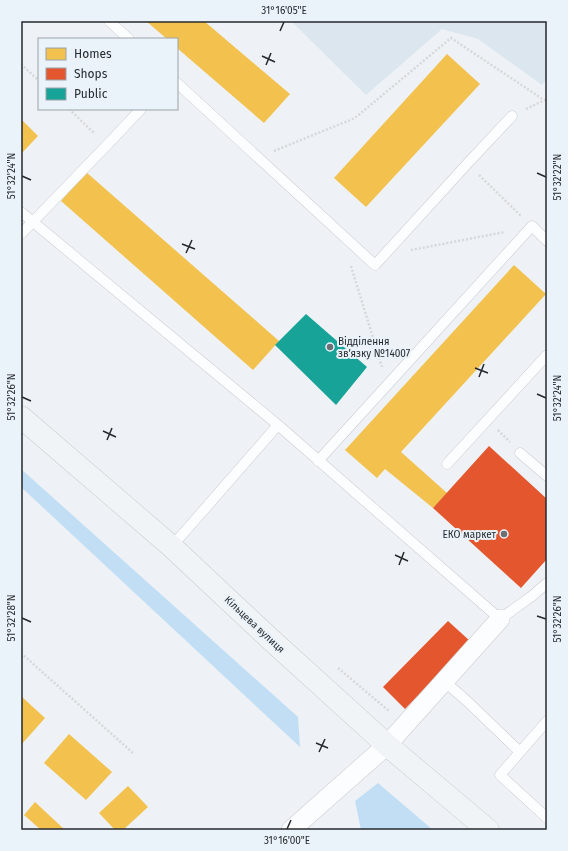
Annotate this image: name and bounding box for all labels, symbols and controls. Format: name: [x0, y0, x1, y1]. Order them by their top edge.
text: 31°16'05"E: [261, 5, 307, 17]
legend: [38, 38, 178, 110]
text: Homes: [74, 47, 112, 61]
text: Shops: [74, 67, 108, 81]
text: Public: [74, 87, 108, 101]
text: 51°32'24"N: [6, 153, 18, 199]
text: 51°32'22"N: [552, 154, 564, 200]
place label: Відділення зв’язку №14007: [338, 335, 411, 360]
marker: Відділення зв’язку №14007: [325, 342, 335, 352]
text: 51°32'26"N: [6, 374, 18, 421]
text: 51°32'24"N: [552, 375, 564, 421]
place label: ЕКО маркет: [442, 529, 496, 541]
marker: ЕКО маркет: [499, 529, 509, 539]
street label: Кільцева вулиця: [222, 593, 288, 656]
text: 51°32'28"N: [6, 594, 18, 642]
text: 51°32'26"N: [552, 596, 564, 643]
text: 31°16'00"E: [264, 835, 310, 847]

